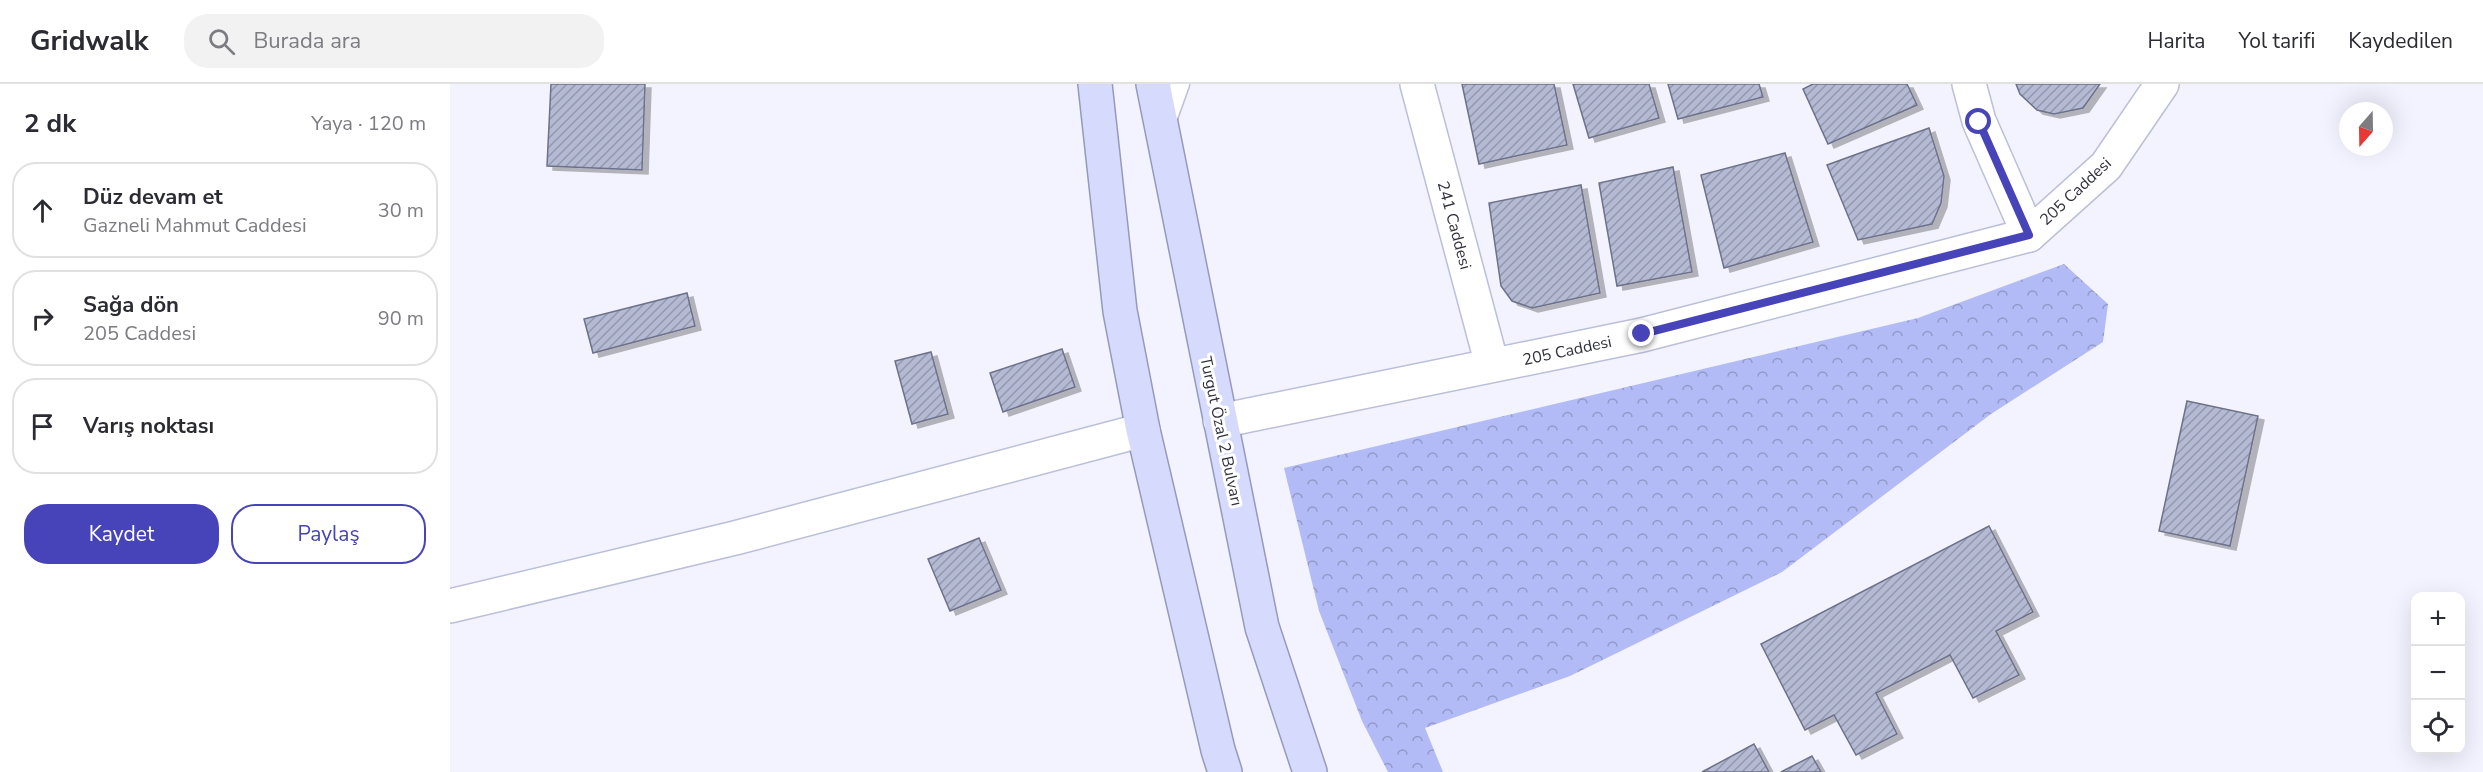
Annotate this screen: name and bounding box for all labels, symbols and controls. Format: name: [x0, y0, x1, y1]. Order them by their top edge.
search box: [184, 14, 604, 68]
text: Gridwalk: [30, 22, 148, 60]
icon: search: [205, 25, 238, 58]
text: Burada ara: [253, 26, 361, 56]
text: Harita: [2147, 27, 2205, 55]
text: Yol tarifi: [2238, 27, 2315, 55]
text: Kaydedilen: [2348, 27, 2453, 55]
north arrow: [2339, 102, 2393, 156]
text: 2 dk: [24, 106, 76, 141]
route start: [1965, 108, 1991, 134]
text: Yaya · 120 m: [311, 110, 426, 137]
street label: 205 Caddesi: [2035, 153, 2116, 231]
street label: 241 Caddesi: [1432, 179, 1476, 272]
text: Düz devam et: [83, 182, 223, 212]
icon: ahead: [26, 194, 59, 227]
text: 30 m: [378, 197, 424, 224]
text: Gazneli Mahmut Caddesi: [83, 212, 307, 239]
text: Sağa dön: [83, 290, 179, 320]
icon: right: [26, 302, 59, 335]
text: 90 m: [378, 305, 424, 332]
text: 205 Caddesi: [83, 320, 196, 347]
route end: [1628, 320, 1654, 346]
street label: 205 Caddesi: [1521, 331, 1614, 371]
street label: Turgut Özal 2 Bulvarı: [1194, 355, 1248, 508]
icon: arrive: [26, 410, 59, 443]
text: Varış noktası: [83, 411, 214, 441]
button: Kaydet: [24, 504, 219, 564]
button: Paylaş: [231, 504, 426, 564]
map controls: [2411, 592, 2465, 754]
button: +: [2411, 592, 2465, 646]
button: −: [2411, 646, 2465, 700]
button: locate: [2411, 700, 2465, 754]

